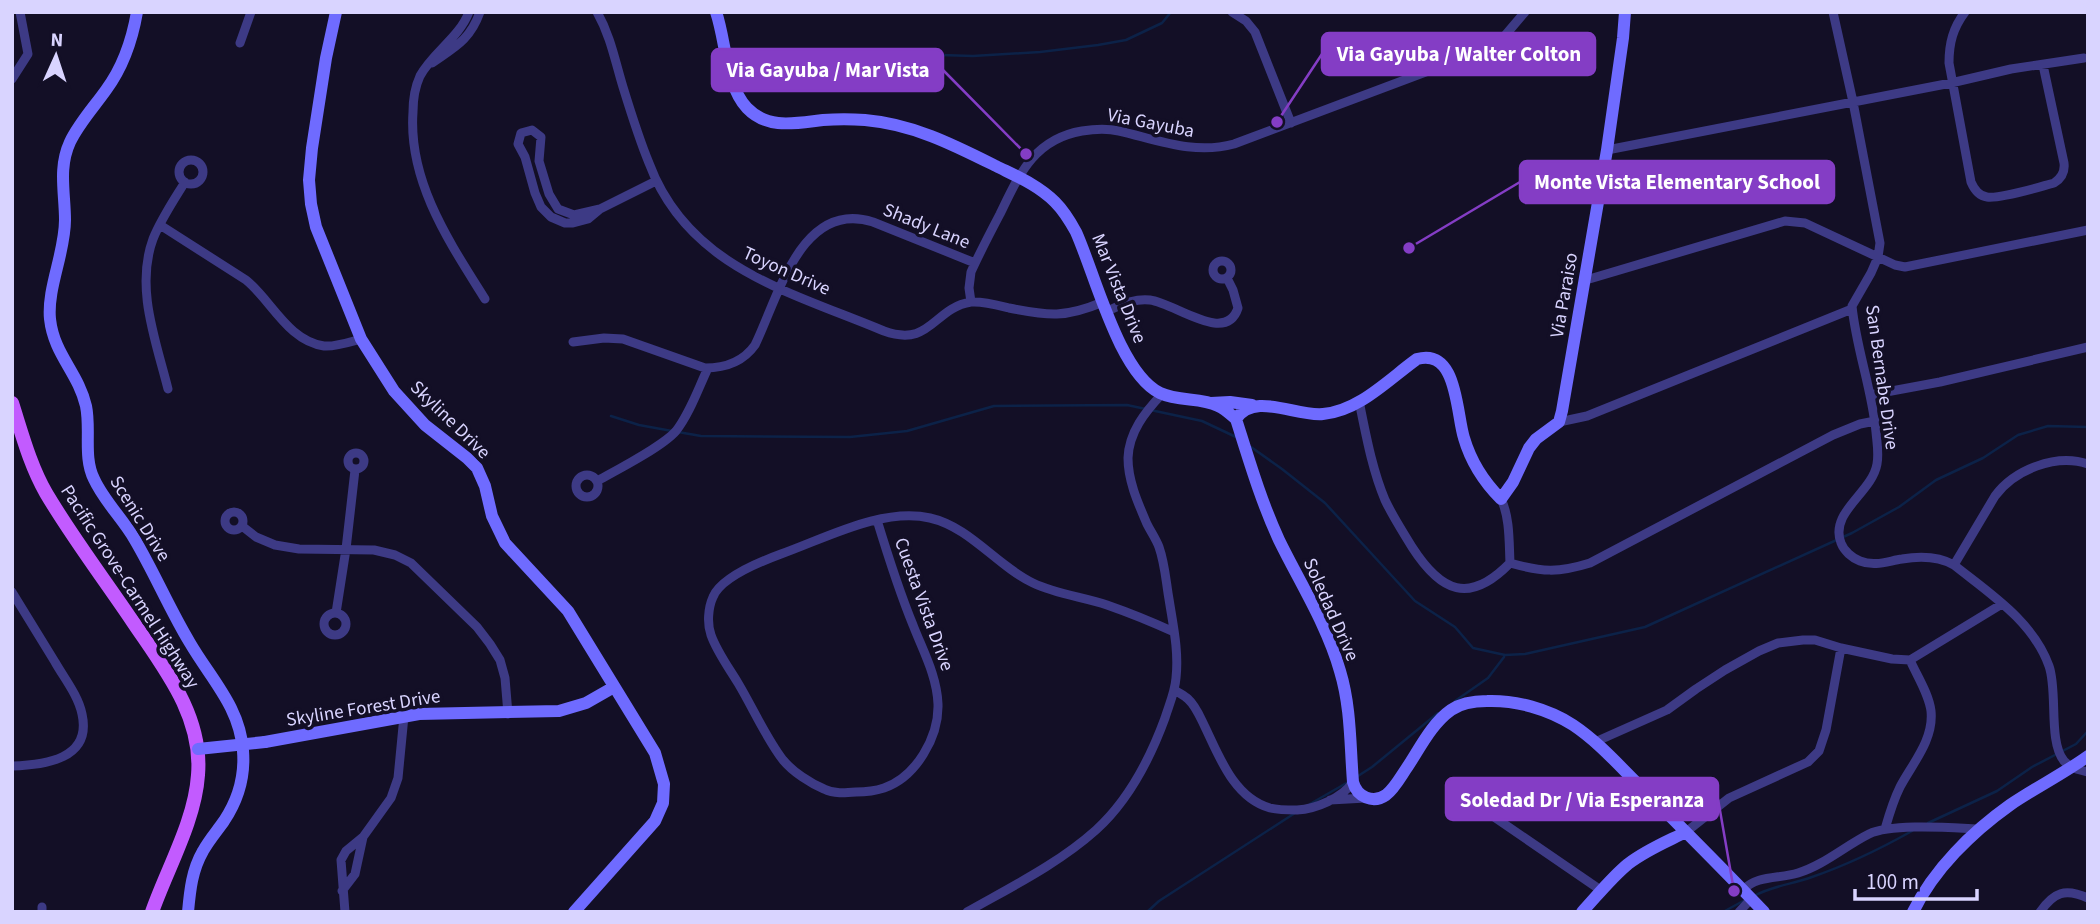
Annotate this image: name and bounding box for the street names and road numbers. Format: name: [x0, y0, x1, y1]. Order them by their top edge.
street label: Via Gayuba: [1105, 102, 1197, 145]
street label: Shady Lane: [879, 197, 974, 256]
street label: Mar Vista Drive: [1084, 230, 1153, 348]
street label: Toyon Drive: [738, 240, 835, 303]
street label: Via Paraiso: [1544, 251, 1585, 340]
street label: San Bernabe Drive: [1858, 303, 1905, 451]
street label: Skyline Drive: [404, 375, 496, 465]
street label: Scenic Drive: [103, 471, 177, 567]
street label: Pacific Grove-Carmel Highway: [54, 480, 206, 694]
street label: Cuesta Vista Drive: [887, 534, 960, 675]
street label: Soledad Drive: [1296, 554, 1365, 666]
street label: Skyline Forest Drive: [284, 683, 442, 734]

